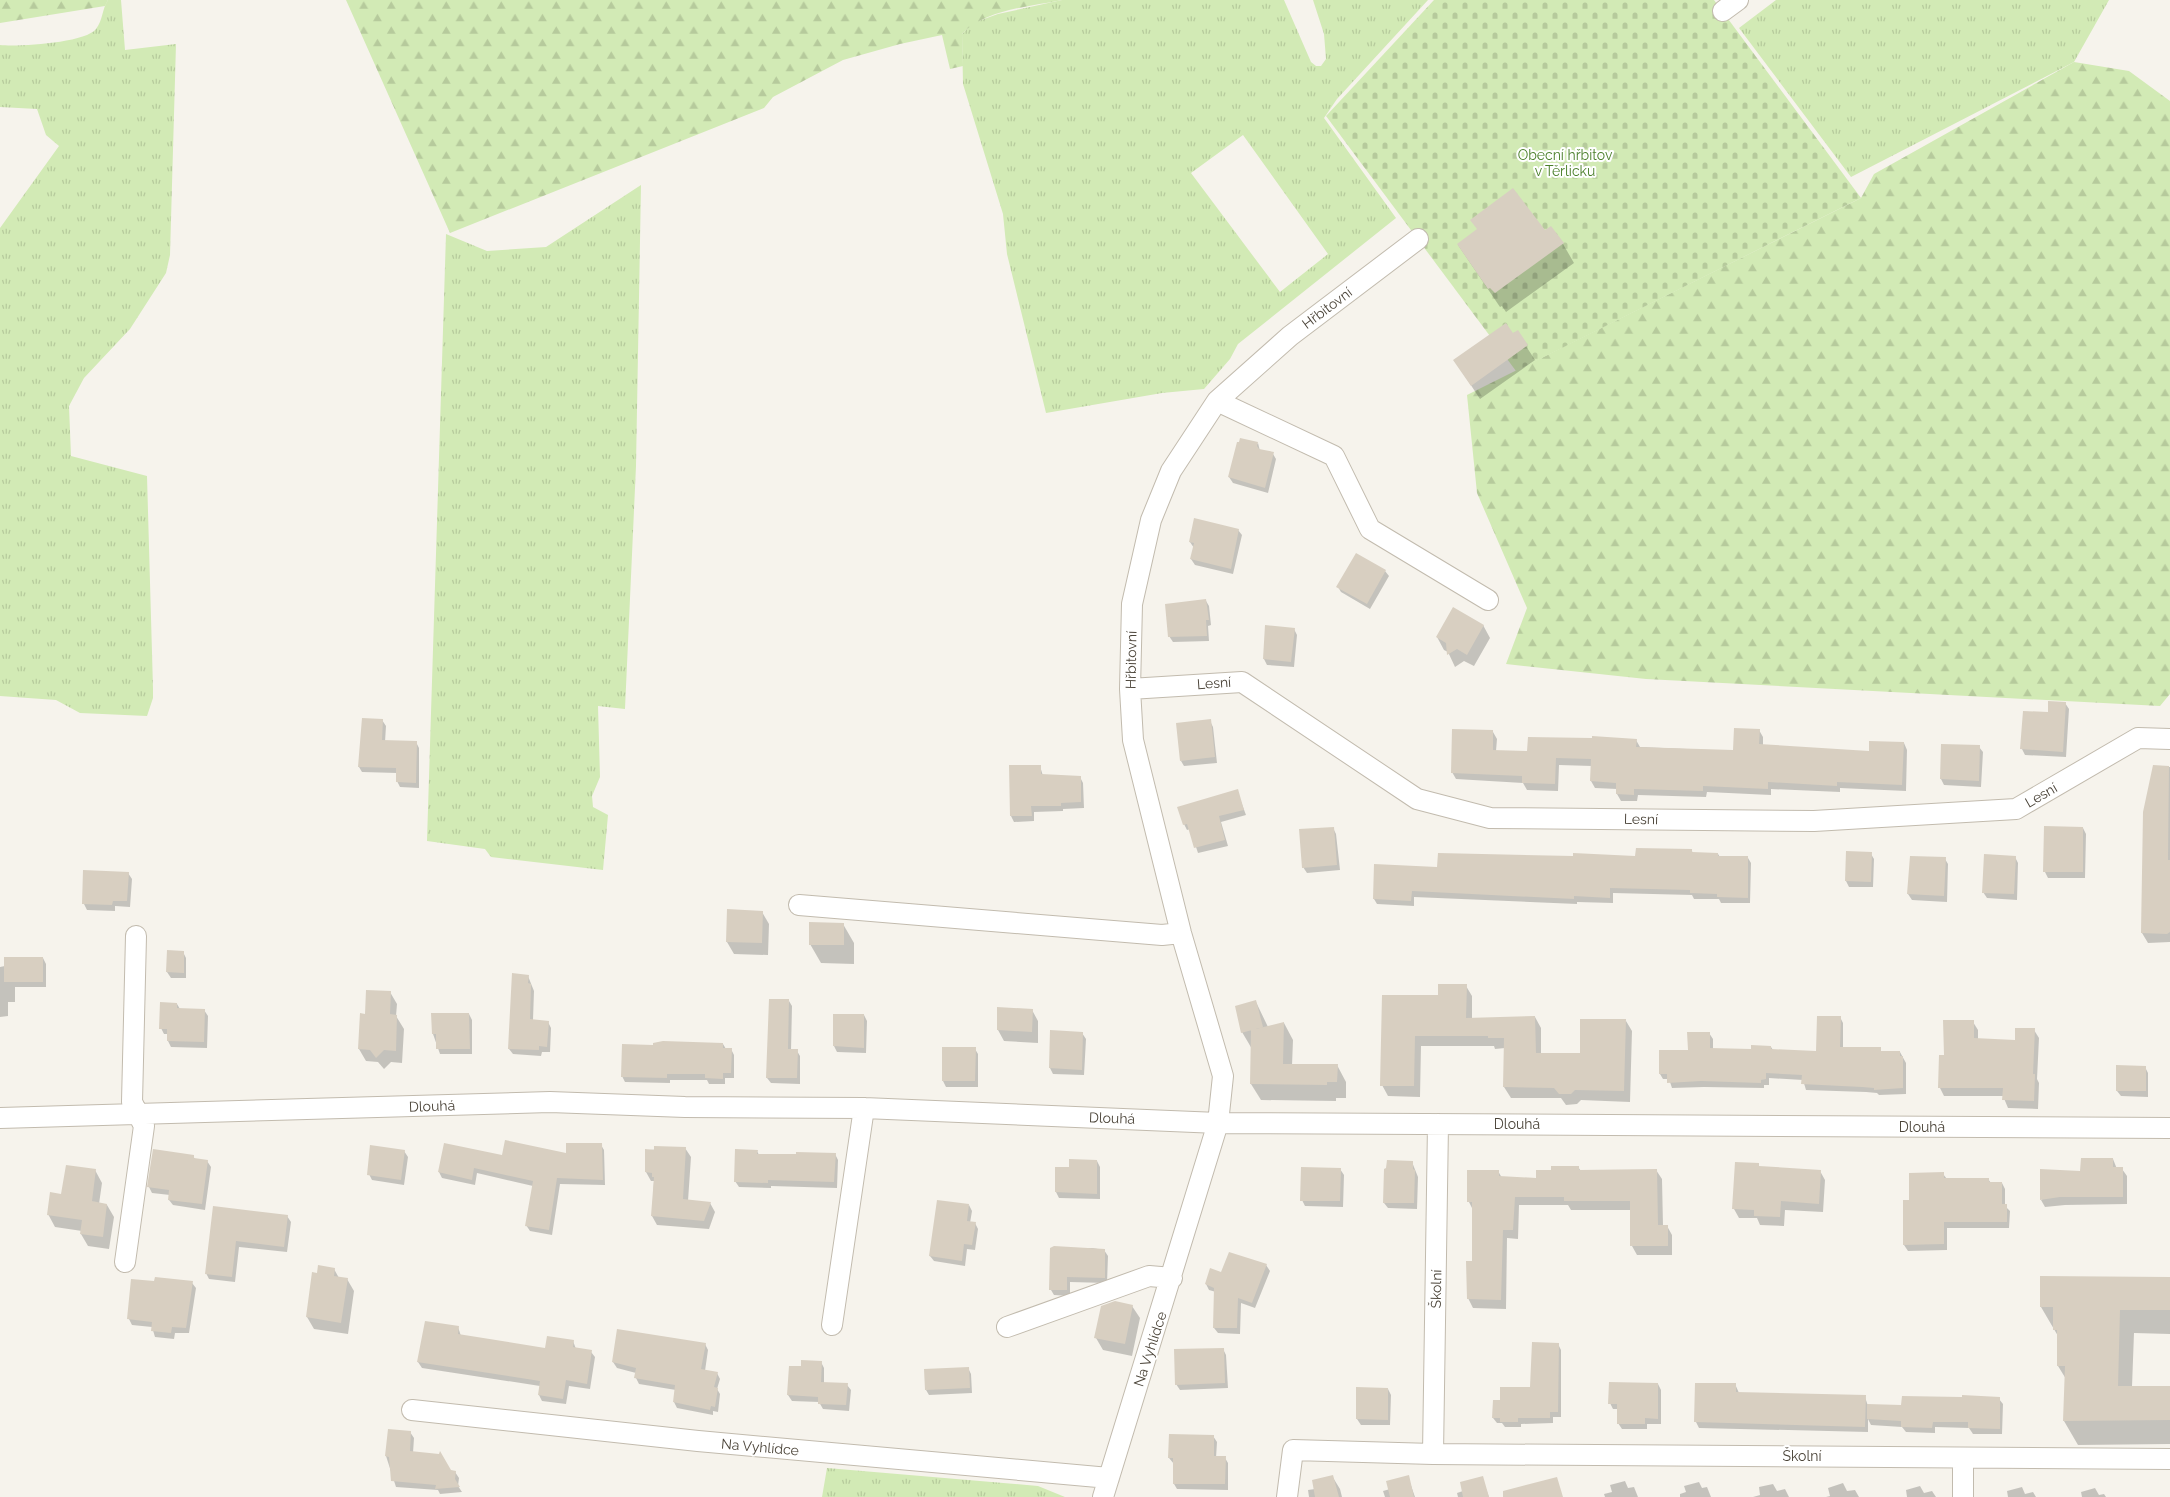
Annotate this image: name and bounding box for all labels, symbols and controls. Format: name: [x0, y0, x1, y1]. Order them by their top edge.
park label: Obecní hřbitov v Těrlicku: [1518, 147, 1613, 179]
street label: Hřbitovní: [1299, 284, 1356, 332]
street label: Hřbitovní: [1122, 630, 1140, 689]
street label: Lesní: [1196, 674, 1233, 692]
street label: Lesní: [2022, 779, 2061, 810]
street label: Lesní: [1624, 811, 1659, 827]
street label: Dlouhá: [409, 1097, 455, 1115]
street label: Dlouhá: [1089, 1109, 1135, 1127]
street label: Dlouhá: [1494, 1116, 1540, 1132]
street label: Dlouhá: [1899, 1119, 1945, 1135]
street label: Školní: [1426, 1268, 1444, 1309]
street label: Na Vyhlídce: [1130, 1309, 1170, 1389]
street label: Na Vyhlídce: [720, 1436, 800, 1458]
street label: Školní: [1783, 1446, 1822, 1464]

